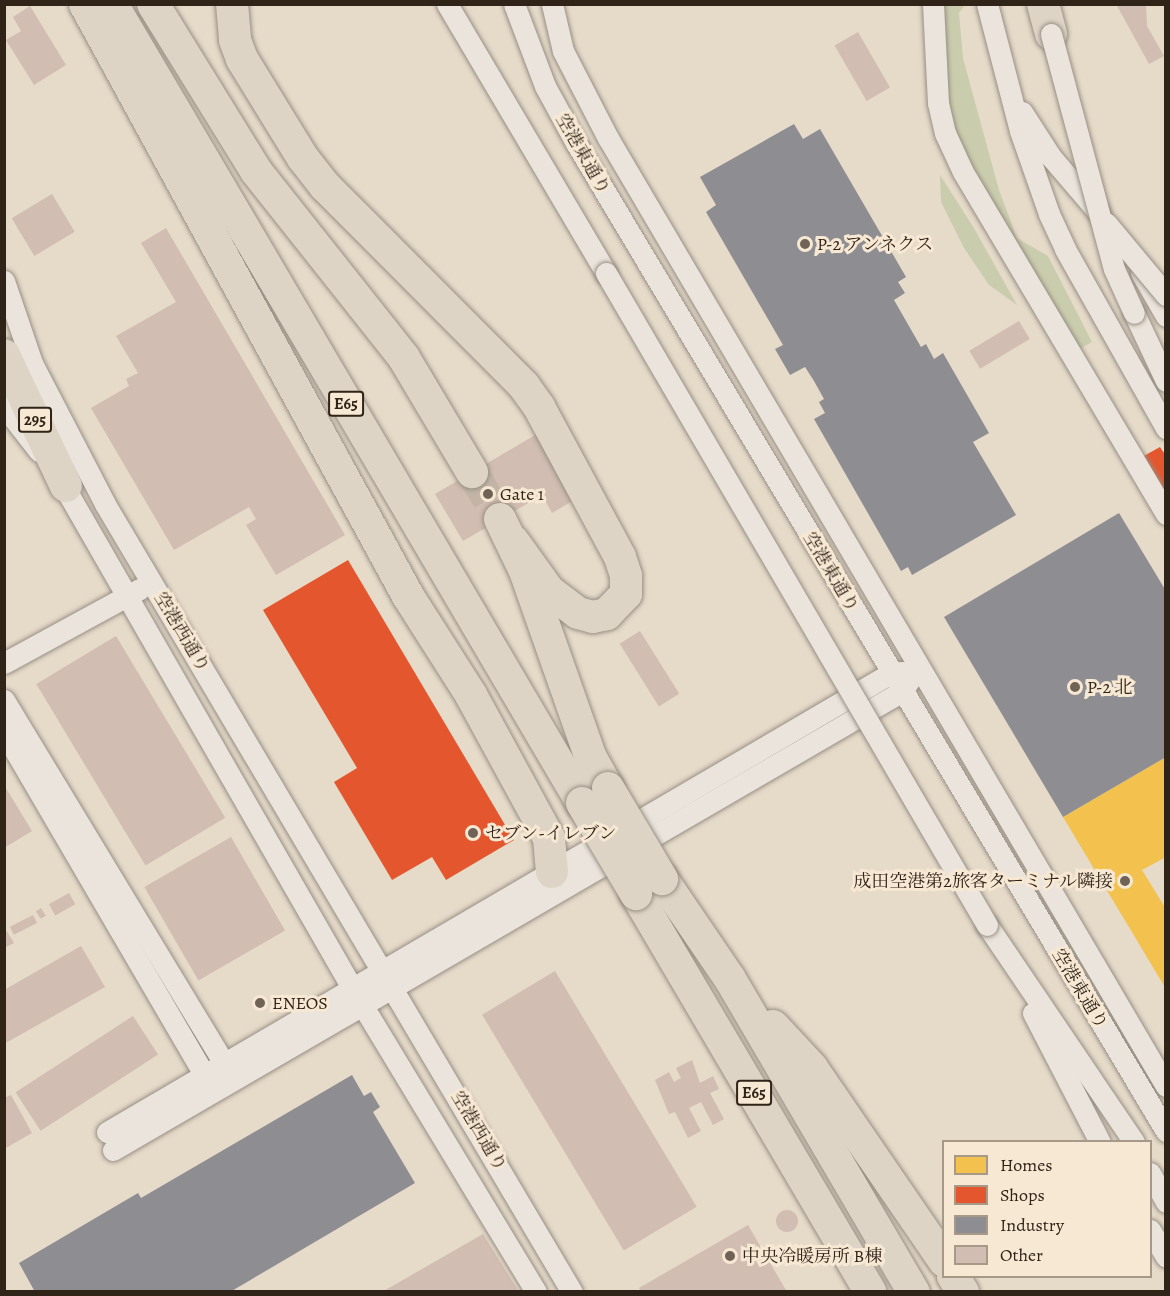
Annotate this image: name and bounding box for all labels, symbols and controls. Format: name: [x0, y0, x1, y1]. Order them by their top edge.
street label: 空港東通り: [551, 110, 615, 198]
place label: P-2 アンネクス: [817, 233, 935, 255]
marker: P-2 アンネクス: [798, 237, 812, 251]
road number: E65: [328, 391, 364, 417]
road number: 295: [17, 407, 53, 433]
place label: Gate 1: [500, 483, 544, 505]
marker: Gate 1: [481, 487, 495, 501]
street label: 空港東通り: [799, 528, 863, 616]
street label: 空港西通り: [150, 588, 214, 676]
place label: P-2 北: [1087, 676, 1133, 698]
marker: P-2 北: [1068, 680, 1082, 694]
place label: セブン-イレブン: [485, 822, 618, 844]
marker: セブン-イレブン: [466, 826, 480, 840]
place label: 成田空港第2旅客ターミナル隣接: [852, 870, 1113, 892]
marker: 成田空港第2旅客ターミナル隣接: [1118, 874, 1132, 888]
street label: 空港東通り: [1048, 945, 1112, 1033]
place label: ENEOS: [272, 992, 328, 1014]
marker: ENEOS: [253, 996, 267, 1010]
road number: E65: [736, 1080, 772, 1106]
street label: 空港西通り: [447, 1087, 511, 1175]
legend: [942, 1140, 1152, 1278]
text: Homes: [1000, 1153, 1052, 1177]
text: Shops: [1000, 1183, 1045, 1207]
text: Industry: [1000, 1213, 1064, 1237]
text: Other: [1000, 1243, 1043, 1267]
place label: 中央冷暖房所 B棟: [742, 1245, 882, 1267]
marker: 中央冷暖房所 B棟: [723, 1249, 737, 1263]

